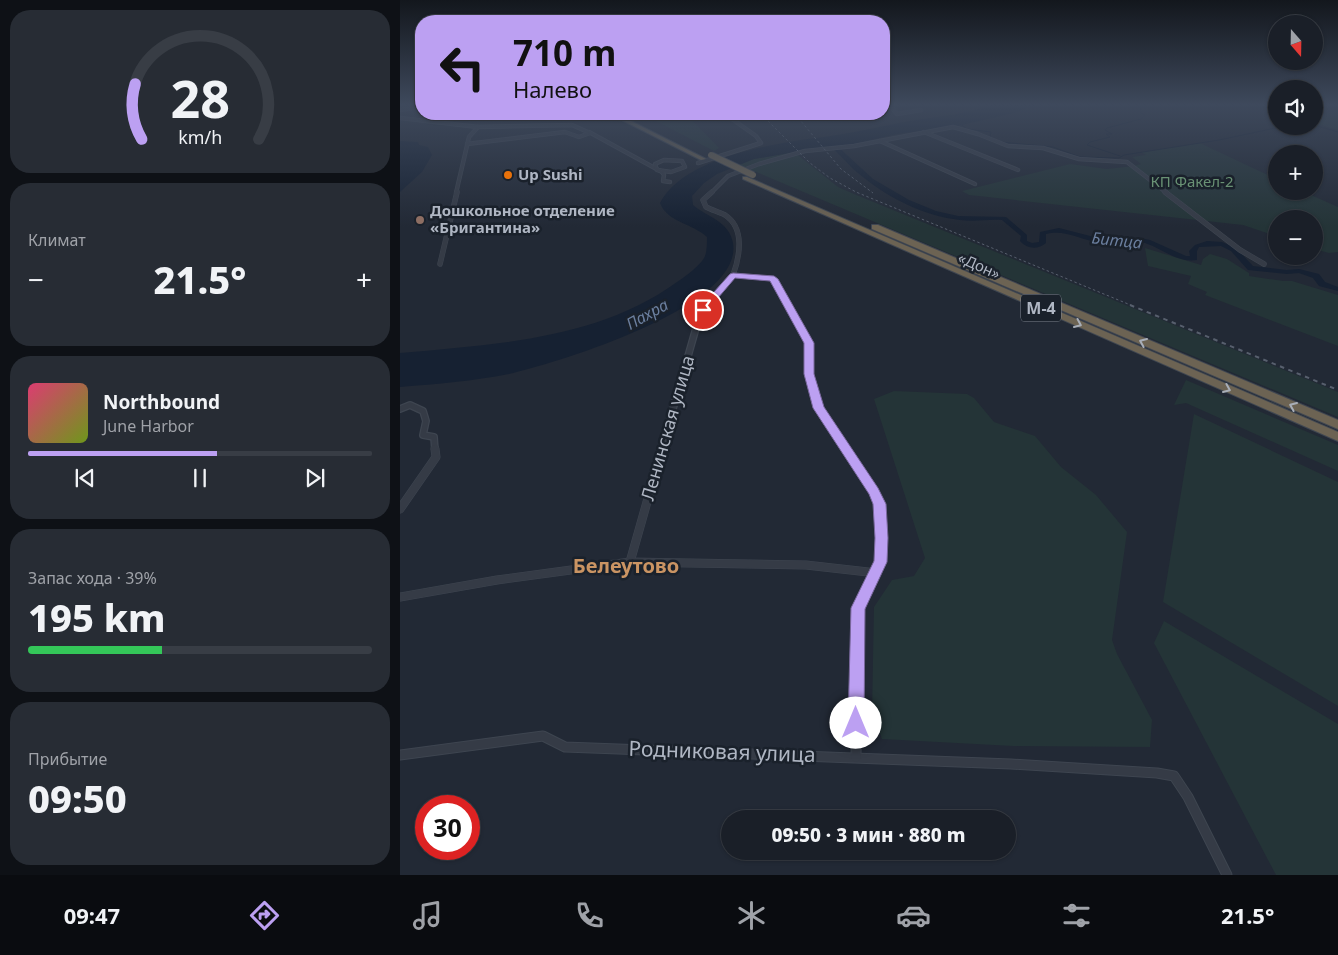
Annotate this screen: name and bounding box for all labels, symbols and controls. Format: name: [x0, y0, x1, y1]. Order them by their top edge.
north arrow: [1268, 15, 1322, 70]
map controls: [1268, 15, 1323, 265]
text: 710 m: [513, 29, 616, 76]
icon: left: [430, 35, 495, 100]
text: 28: [170, 62, 230, 133]
text: Налево: [513, 74, 592, 104]
button: sound: [1268, 80, 1323, 135]
text: km/h: [178, 125, 222, 149]
button: +: [1268, 145, 1323, 200]
place label: Up Sushi: [518, 164, 583, 184]
marker: Up Sushi: [502, 169, 514, 181]
park label: КП Факел-2: [1150, 171, 1234, 191]
place label: Дошкольное отделение «Бригантина»: [430, 200, 615, 237]
button: −: [1268, 210, 1323, 265]
marker: Дошкольное отделение «Бригантина»: [414, 214, 426, 226]
water label: Битца: [1091, 226, 1143, 254]
text: Климат: [28, 229, 86, 251]
street label: «Дон»: [955, 247, 1004, 283]
text: 21.5°: [154, 253, 246, 305]
text: −: [28, 260, 44, 298]
text: +: [356, 260, 372, 298]
pin: [682, 289, 724, 331]
water label: Пахра: [622, 293, 672, 335]
road number: М-4: [1021, 294, 1061, 322]
icon: arrive: [689, 296, 717, 324]
one-way arrow: [1073, 318, 1082, 329]
one-way arrow: [1140, 338, 1148, 348]
street label: Ленинская улица: [635, 352, 699, 503]
one-way arrow: [1222, 382, 1231, 393]
text: Northbound: [103, 389, 220, 415]
one-way arrow: [1289, 401, 1298, 412]
text: June Harbor: [103, 415, 194, 437]
icon: previous: [71, 464, 99, 492]
icon: pause: [186, 464, 214, 492]
icon: next: [301, 464, 329, 492]
district label: Белеутово: [573, 552, 679, 579]
text: Запас хода · 39%: [28, 567, 157, 589]
text: 195 km: [28, 591, 166, 643]
position arrow: [829, 696, 881, 748]
street label: Родниковая улица: [628, 734, 816, 768]
text: Прибытие: [28, 748, 107, 770]
text: 09:50: [28, 772, 127, 824]
speed limit sign: 30: [415, 795, 480, 860]
text: 09:50 · 3 мин · 880 m: [772, 822, 965, 848]
icon: directions: [247, 898, 282, 933]
icon: music: [410, 898, 445, 933]
icon: phone: [572, 898, 607, 933]
icon: climate: [734, 898, 769, 933]
icon: car: [896, 898, 931, 933]
icon: filters: [1059, 898, 1094, 933]
text: 09:47: [64, 900, 120, 930]
text: 21.5°: [1221, 900, 1274, 930]

